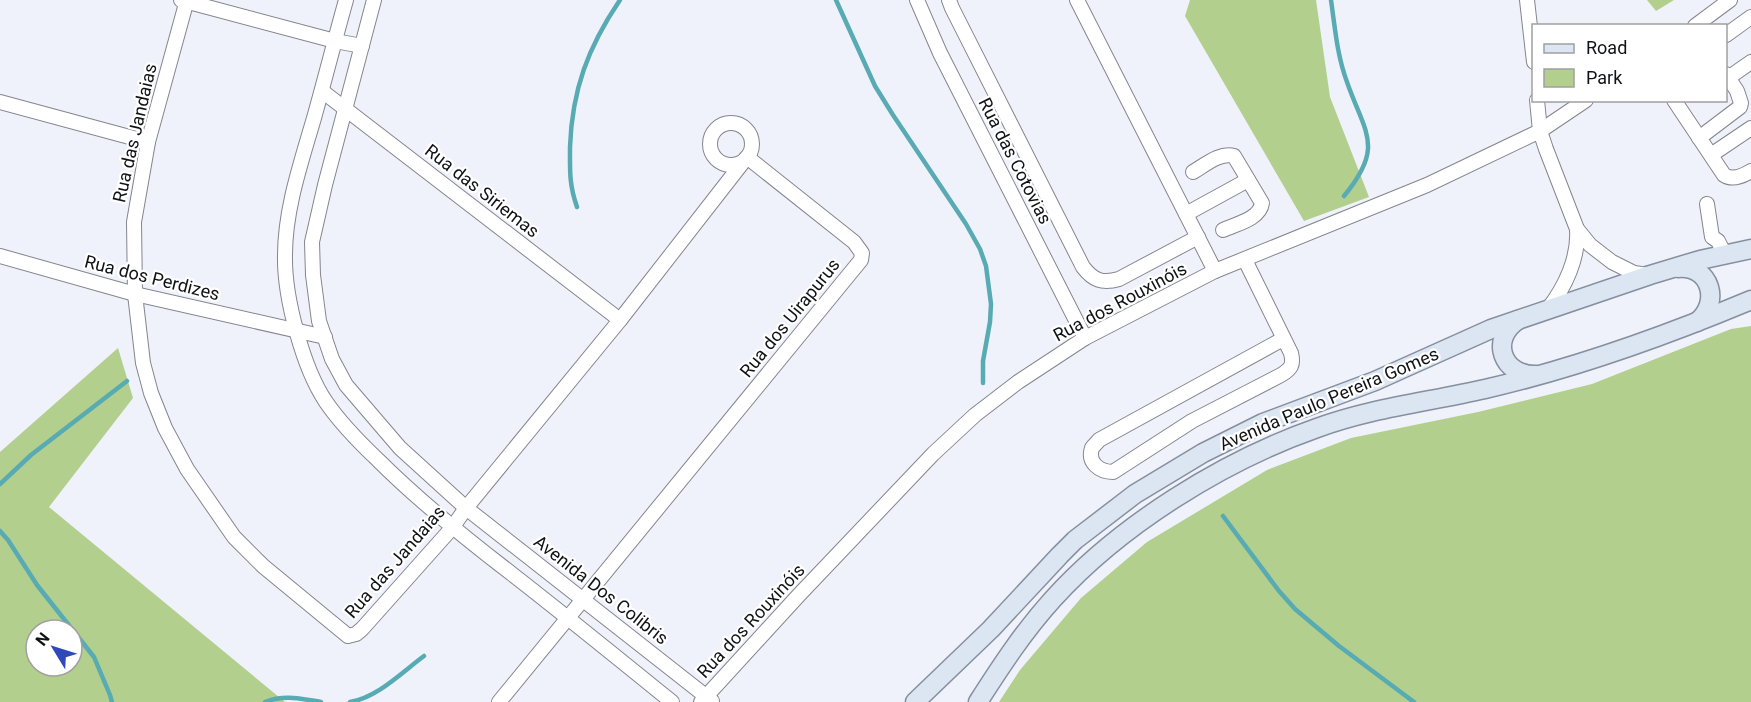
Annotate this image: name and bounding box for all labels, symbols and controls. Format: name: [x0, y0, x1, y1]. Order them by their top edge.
legend: [1532, 24, 1727, 102]
text: Road: [1586, 37, 1627, 58]
street label: Rua das Jandaias: [108, 61, 161, 204]
text: Park: [1586, 67, 1623, 88]
street label: Rua das Cotovias: [975, 94, 1056, 227]
street label: Rua das Siriemas: [421, 140, 544, 242]
street label: Rua dos Perdizes: [82, 251, 222, 304]
street label: Rua dos Uirapurus: [735, 254, 844, 381]
street label: Rua dos Rouxinóis: [1050, 258, 1190, 346]
street label: Avenida Paulo Pereira Gomes: [1216, 343, 1442, 454]
street label: Rua das Jandaias: [340, 501, 449, 622]
street label: Avenida Dos Colibris: [530, 531, 673, 649]
street label: Rua dos Rouxinóis: [693, 559, 809, 682]
north arrow: [24, 618, 84, 678]
text: N: [32, 629, 54, 649]

